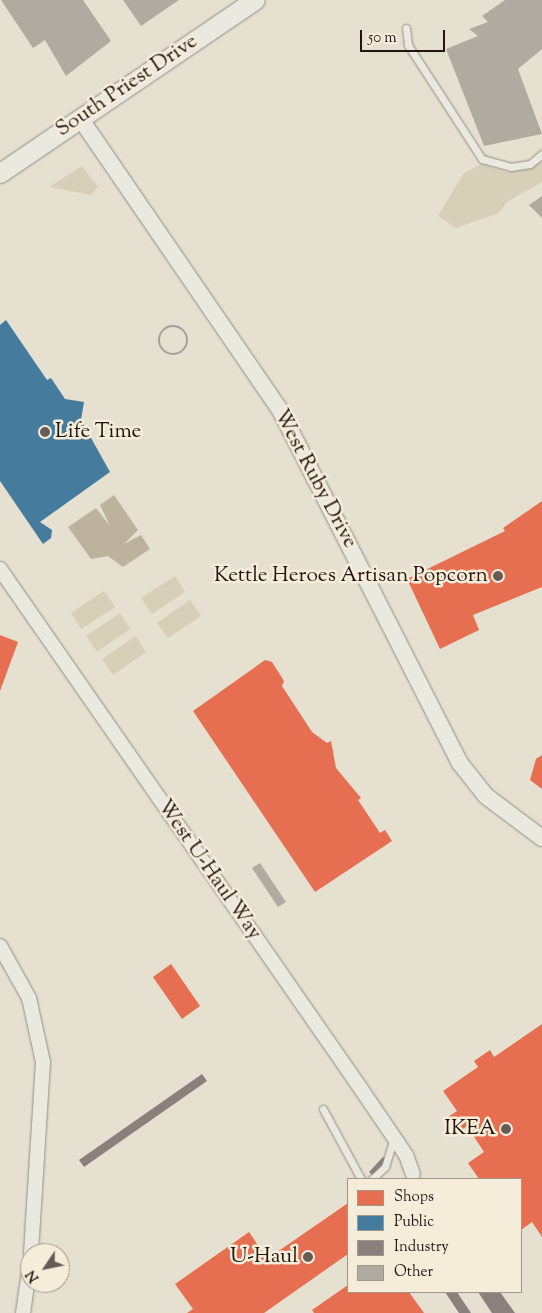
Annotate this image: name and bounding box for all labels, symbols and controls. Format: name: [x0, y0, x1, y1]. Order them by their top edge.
scale bar: [362, 20, 447, 52]
text: 50 m: [368, 28, 397, 49]
street label: South Priest Drive: [51, 29, 203, 143]
street label: West Ruby Drive: [268, 405, 362, 553]
place label: Life Time: [55, 419, 141, 445]
marker: Life Time: [39, 426, 51, 438]
place label: Kettle Heroes Artisan Popcorn: [214, 563, 488, 589]
marker: Kettle Heroes Artisan Popcorn: [492, 570, 504, 582]
street label: West U-Haul Way: [151, 795, 267, 945]
place label: IKEA: [444, 1116, 496, 1142]
marker: IKEA: [500, 1123, 512, 1135]
legend: [347, 1178, 522, 1293]
text: Shops: [394, 1187, 434, 1208]
text: Public: [394, 1212, 434, 1233]
text: Industry: [394, 1237, 449, 1258]
north arrow: [20, 1243, 70, 1293]
place label: U-Haul: [230, 1244, 298, 1270]
marker: U-Haul: [302, 1251, 314, 1263]
text: Other: [394, 1262, 433, 1283]
text: N: [22, 1266, 45, 1286]

